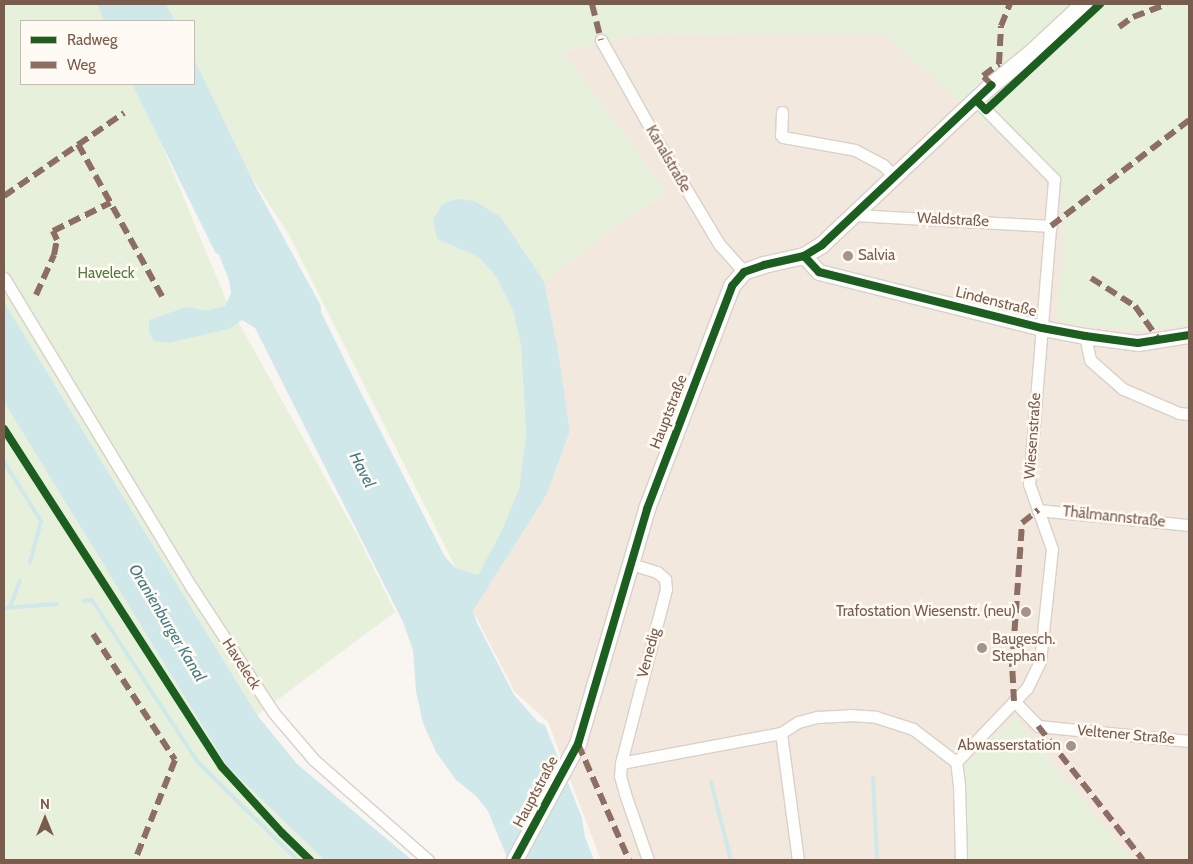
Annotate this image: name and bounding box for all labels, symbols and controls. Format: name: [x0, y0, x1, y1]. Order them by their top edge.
legend: [20, 20, 195, 85]
text: Radweg: [67, 31, 117, 49]
text: Weg: [67, 56, 96, 74]
street label: Kanalstraße: [642, 122, 694, 196]
street label: Waldstraße: [917, 209, 989, 231]
place label: Salvia: [858, 247, 895, 265]
marker: Salvia: [842, 250, 854, 262]
park label: Haveleck: [78, 265, 134, 283]
street label: Lindenstraße: [954, 283, 1038, 321]
street label: Hauptstraße: [647, 372, 691, 452]
street label: Wiesenstraße: [1021, 392, 1045, 480]
water label: Havel: [345, 449, 379, 491]
street label: Thälmannstraße: [1062, 503, 1166, 531]
water label: Oranienburger Kanal: [124, 561, 210, 685]
place label: Trafostation Wiesenstr. (neu): [836, 603, 1016, 621]
marker: Trafostation Wiesenstr. (neu): [1020, 606, 1032, 618]
street label: Venedig: [634, 626, 664, 680]
place label: Baugesch. Stephan: [992, 630, 1055, 665]
street label: Haveleck: [218, 635, 264, 693]
marker: Baugesch. Stephan: [976, 642, 988, 654]
street label: Veltener Straße: [1076, 722, 1176, 748]
place label: Abwasserstation: [957, 737, 1061, 755]
marker: Abwasserstation: [1065, 740, 1077, 752]
street label: Hauptstraße: [510, 753, 562, 831]
north arrow: [20, 794, 70, 844]
text: N: [40, 795, 50, 813]

